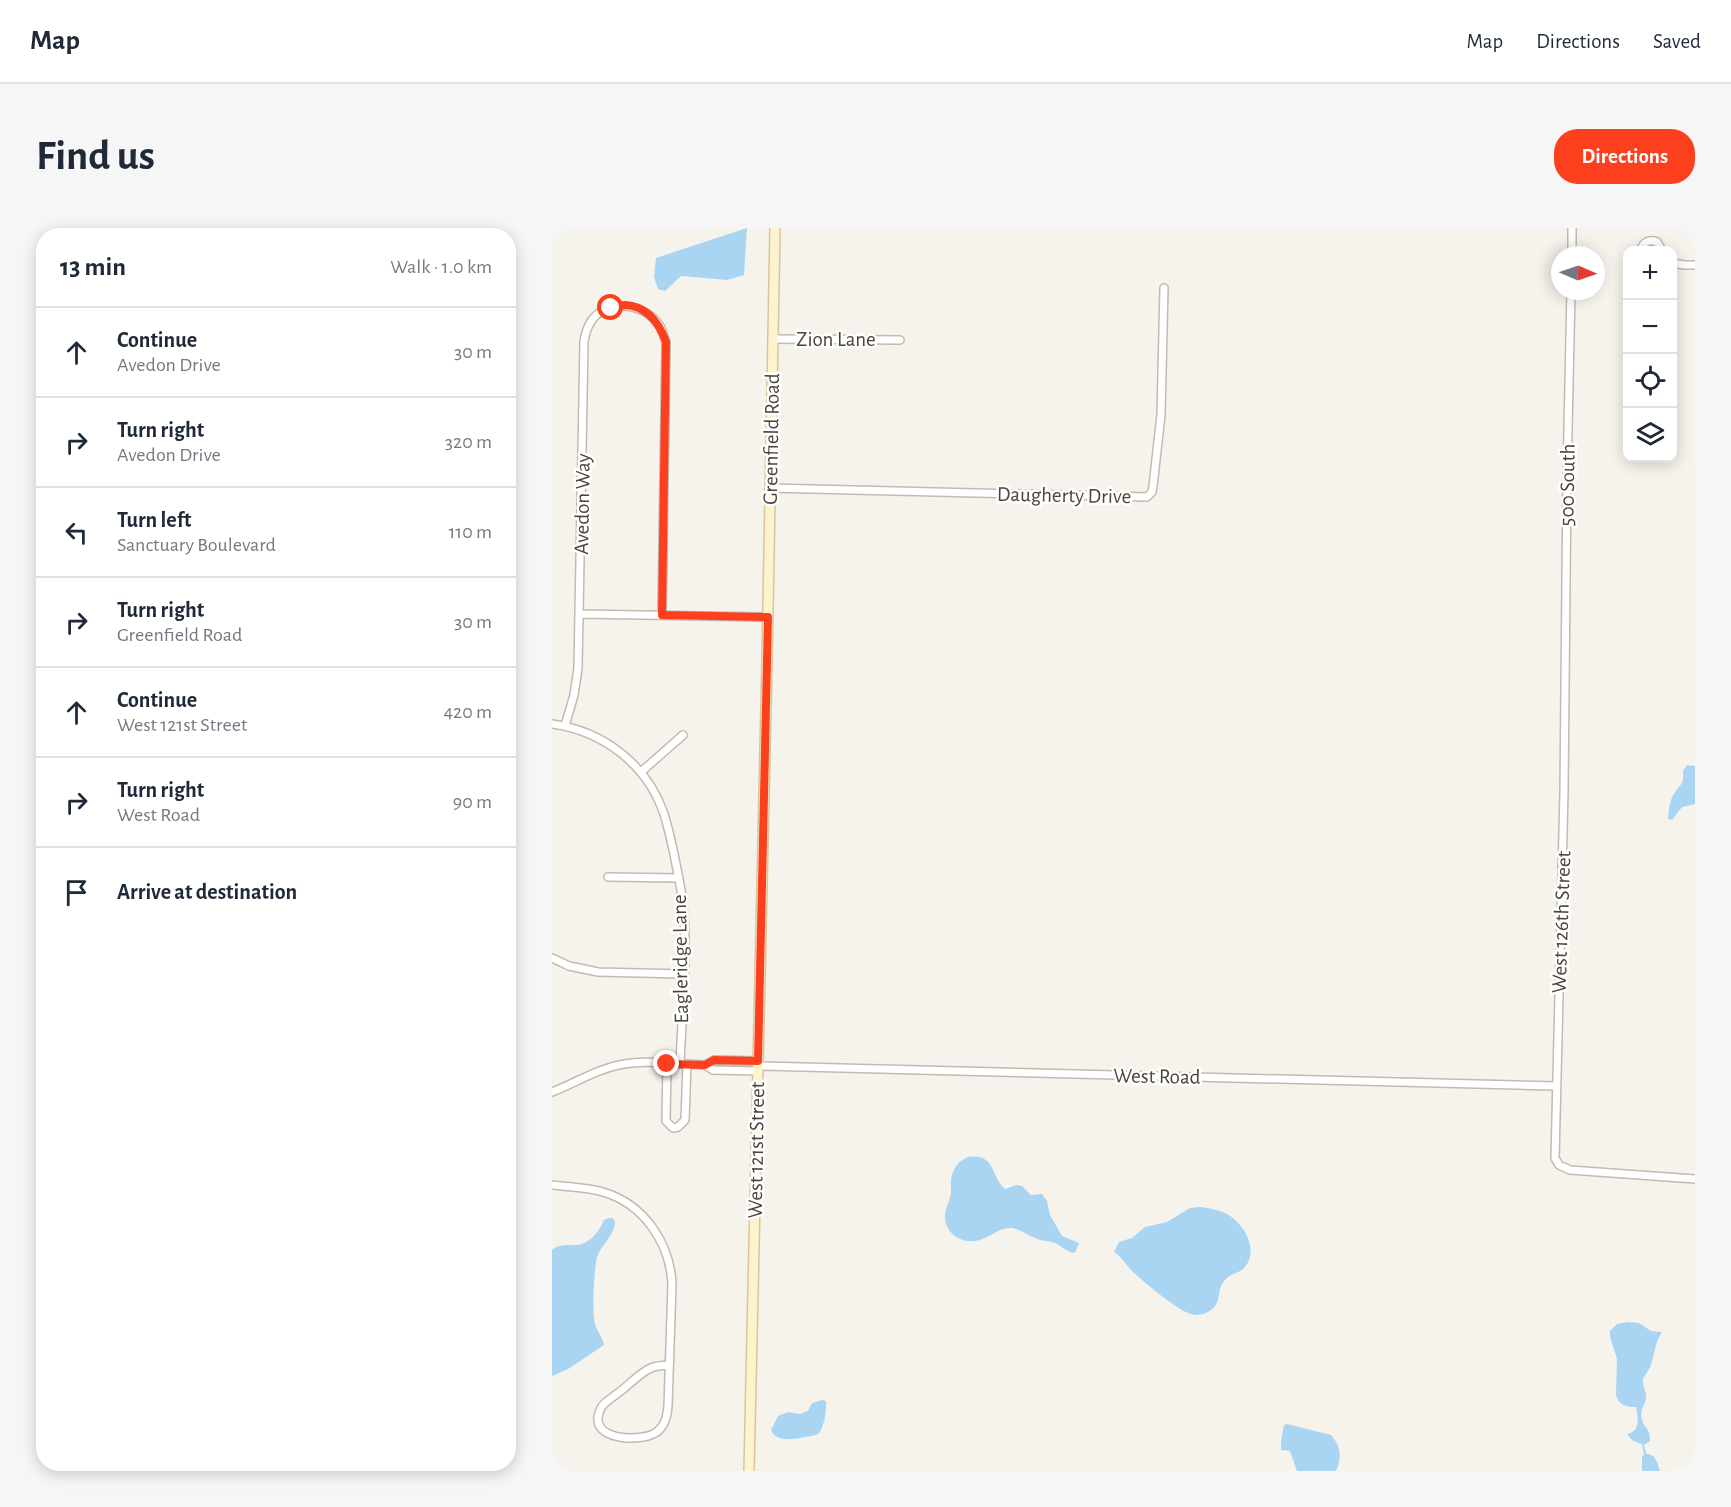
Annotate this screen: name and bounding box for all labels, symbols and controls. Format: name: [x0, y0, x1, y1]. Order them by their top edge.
text: Map: [30, 27, 80, 55]
text: Map: [1467, 31, 1503, 52]
text: Directions: [1536, 31, 1620, 52]
text: Saved: [1653, 31, 1701, 52]
button: Directions: [1554, 129, 1695, 184]
text: Find us: [36, 135, 155, 177]
north arrow: [1551, 246, 1605, 300]
map controls: [1623, 246, 1677, 462]
button: +: [1623, 246, 1677, 300]
text: 13 min: [60, 254, 126, 280]
text: Walk · 1.0 km: [390, 257, 492, 277]
route start: [597, 294, 623, 320]
button: −: [1623, 300, 1677, 354]
text: Continue: [117, 329, 197, 351]
street label: Zion Lane: [796, 329, 876, 350]
icon: ahead: [60, 336, 93, 369]
text: 30 m: [454, 342, 492, 362]
button: locate: [1623, 354, 1677, 408]
text: Avedon Drive: [117, 355, 221, 375]
street label: Greenfield Road: [760, 373, 783, 505]
button: layers: [1623, 408, 1677, 462]
text: Turn right: [117, 419, 204, 441]
icon: right: [60, 426, 93, 459]
text: 320 m: [445, 432, 492, 452]
street label: 500 South: [1556, 444, 1579, 526]
text: Avedon Drive: [117, 445, 221, 465]
street label: Avedon Way: [571, 453, 594, 555]
street label: Daugherty Drive: [997, 484, 1131, 507]
text: Turn left: [117, 509, 191, 531]
icon: left: [60, 516, 93, 549]
text: 110 m: [448, 522, 492, 542]
text: Sanctuary Boulevard: [117, 535, 276, 555]
text: Turn right: [117, 599, 204, 621]
icon: right: [60, 606, 93, 639]
text: 30 m: [454, 612, 492, 632]
text: Greenfield Road: [117, 625, 242, 645]
text: Continue: [117, 689, 197, 711]
icon: ahead: [60, 696, 93, 729]
text: 420 m: [443, 702, 492, 722]
text: West 121st Street: [117, 715, 247, 735]
text: Turn right: [117, 779, 204, 801]
icon: right: [60, 786, 93, 819]
text: 90 m: [453, 792, 492, 812]
text: West Road: [117, 805, 200, 825]
street label: West 126th Street: [1549, 850, 1574, 994]
icon: arrive: [60, 876, 93, 909]
text: Arrive at destination: [117, 881, 297, 903]
street label: Eagleridge Lane: [669, 894, 692, 1024]
route end: [653, 1050, 679, 1076]
street label: West Road: [1113, 1065, 1201, 1088]
street label: West 121st Street: [745, 1081, 768, 1219]

